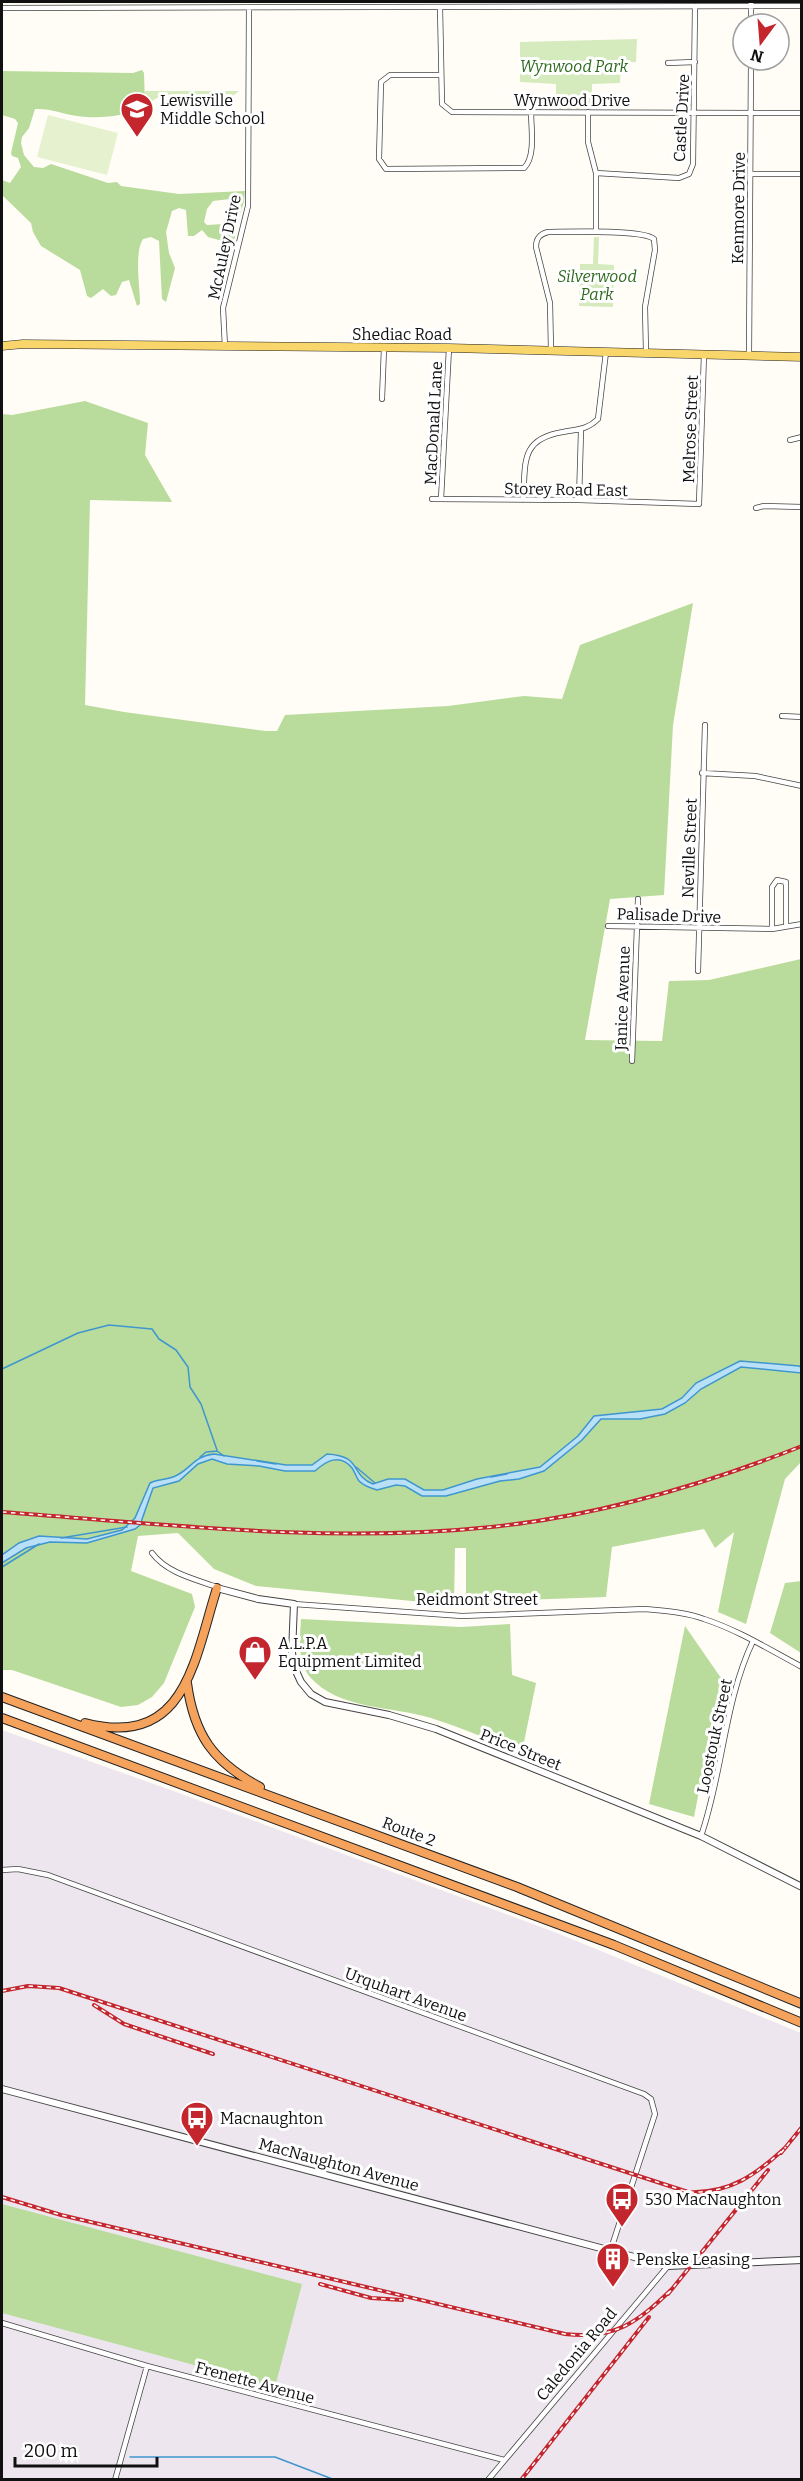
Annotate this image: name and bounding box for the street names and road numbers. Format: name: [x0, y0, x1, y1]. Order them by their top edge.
street label: Castle Drive: [670, 74, 693, 162]
street label: Wynwood Drive: [514, 91, 630, 110]
street label: Kenmore Drive: [728, 152, 749, 264]
street label: McAuley Drive: [204, 193, 245, 301]
street label: Shediac Road: [352, 325, 453, 344]
street label: MacDonald Lane: [421, 361, 446, 485]
street label: Melrose Street: [679, 375, 702, 483]
street label: Storey Road East: [504, 479, 628, 500]
street label: Neville Street: [678, 797, 701, 898]
street label: Palisade Drive: [616, 904, 722, 927]
street label: Janice Avenue: [611, 945, 634, 1052]
street label: Reidmont Street: [416, 1590, 538, 1609]
street label: Loostouk Street: [693, 1677, 736, 1795]
street label: Price Street: [477, 1725, 564, 1774]
street label: Route 2: [379, 1813, 438, 1850]
street label: Urquhart Avenue: [342, 1964, 470, 2025]
street label: MacNaughton Avenue: [257, 2134, 421, 2195]
street label: Caledonia Road: [532, 2304, 621, 2404]
street label: Frenette Avenue: [193, 2357, 317, 2408]

